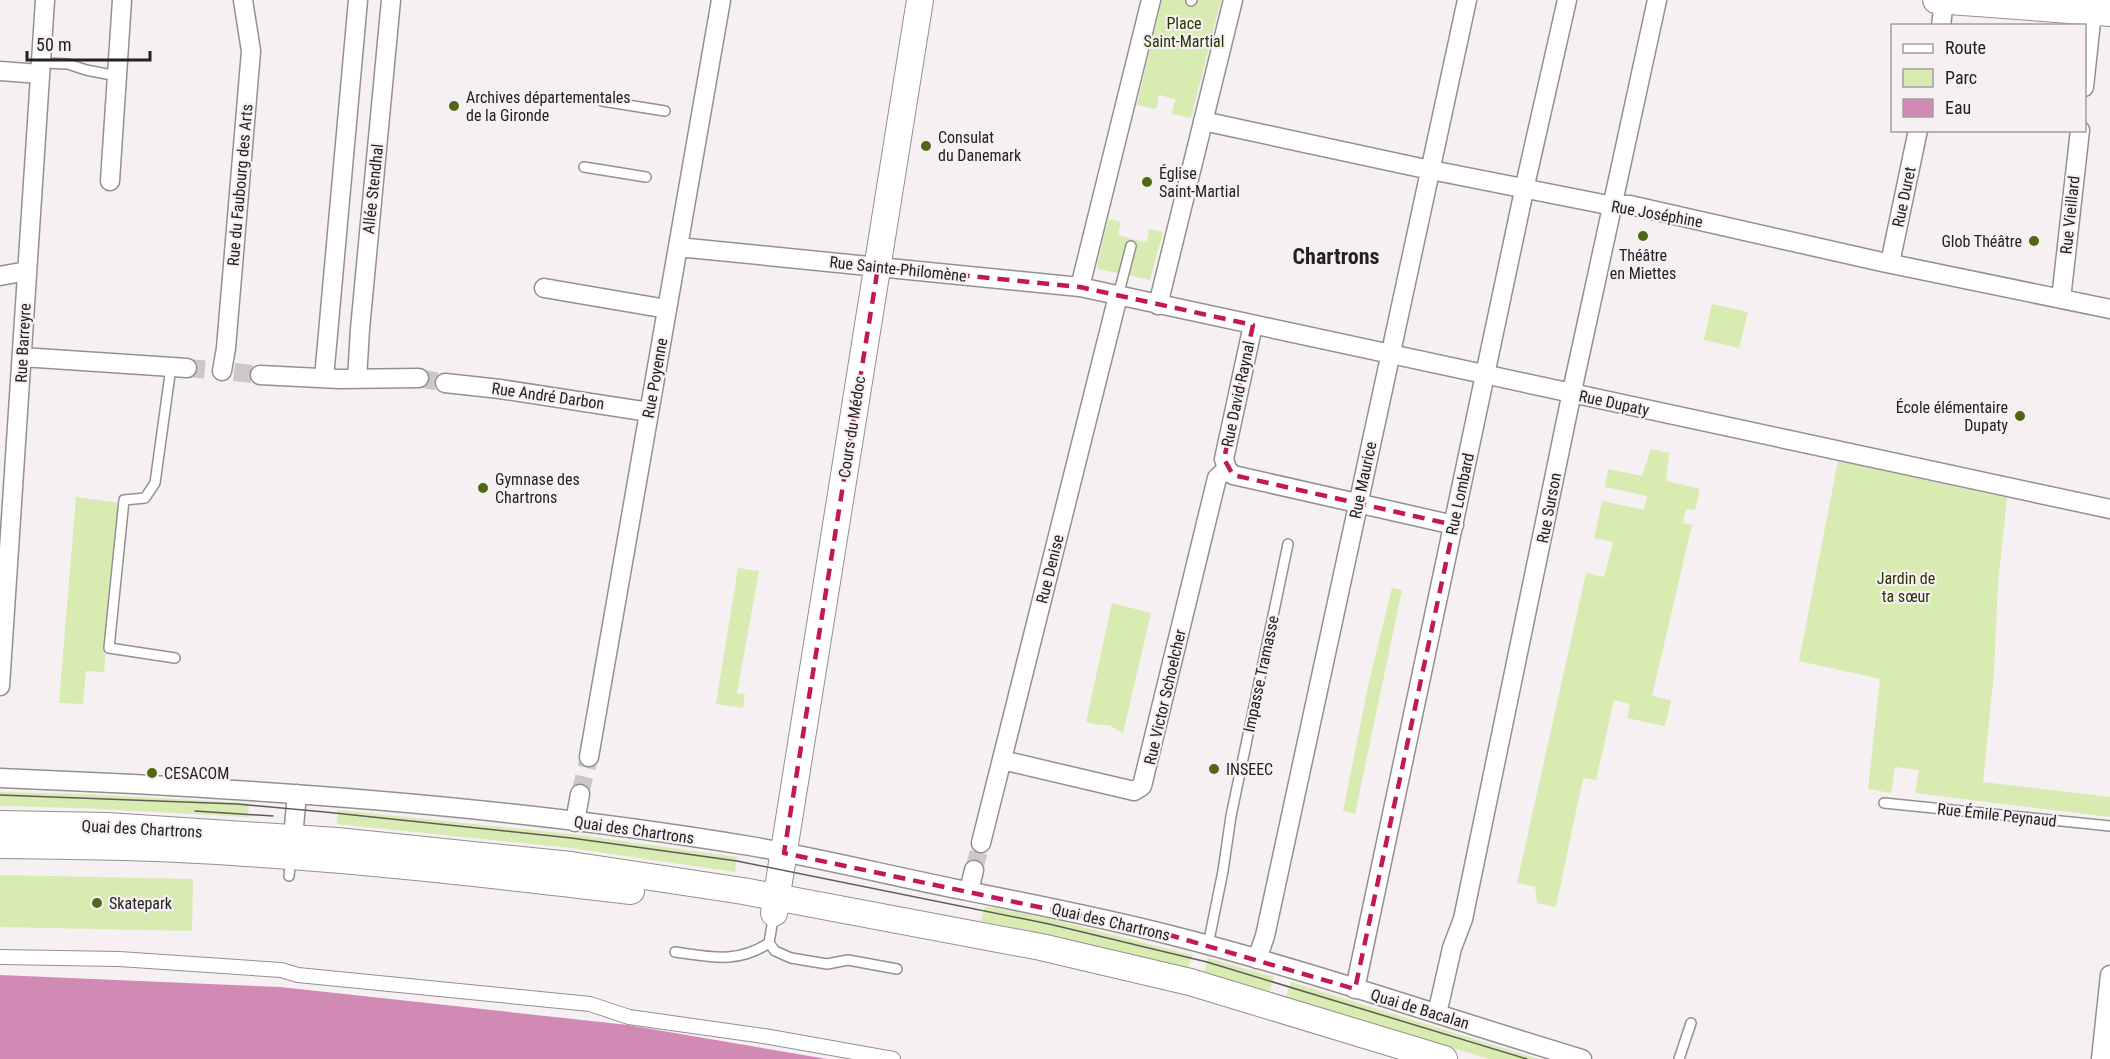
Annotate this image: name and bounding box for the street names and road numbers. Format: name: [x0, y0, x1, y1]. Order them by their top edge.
street label: Rue du Faubourg des Arts: [223, 103, 257, 267]
street label: Allée Stendhal: [359, 143, 387, 235]
street label: Rue Duret: [1888, 165, 1920, 229]
street label: Rue Vieillard: [2056, 175, 2084, 255]
street label: Rue Joséphine: [1610, 197, 1704, 231]
street label: Rue Sainte-Philomène: [829, 252, 967, 286]
street label: Rue Barreyre: [11, 303, 35, 383]
street label: Rue Poyenne: [639, 336, 671, 420]
street label: Rue David Raynal: [1217, 339, 1259, 449]
street label: Cours du Médoc: [835, 375, 869, 479]
street label: Rue André Darbon: [490, 379, 606, 413]
street label: Rue Dupaty: [1577, 386, 1651, 420]
street label: Rue Maurice: [1346, 440, 1380, 520]
street label: Rue Lombard: [1442, 451, 1478, 537]
street label: Rue Surson: [1533, 471, 1565, 545]
street label: Rue Denise: [1032, 533, 1068, 605]
street label: Impasse Tramasse: [1239, 614, 1283, 734]
street label: Rue Victor Schoelcher: [1140, 627, 1190, 767]
street label: Rue Émile Peynaud: [1936, 799, 2058, 831]
street label: Quai des Chartrons: [573, 812, 695, 848]
street label: Quai des Chartrons: [81, 816, 203, 842]
street label: Quai des Chartrons: [1050, 899, 1172, 945]
street label: Quai de Bacalan: [1368, 985, 1472, 1033]

